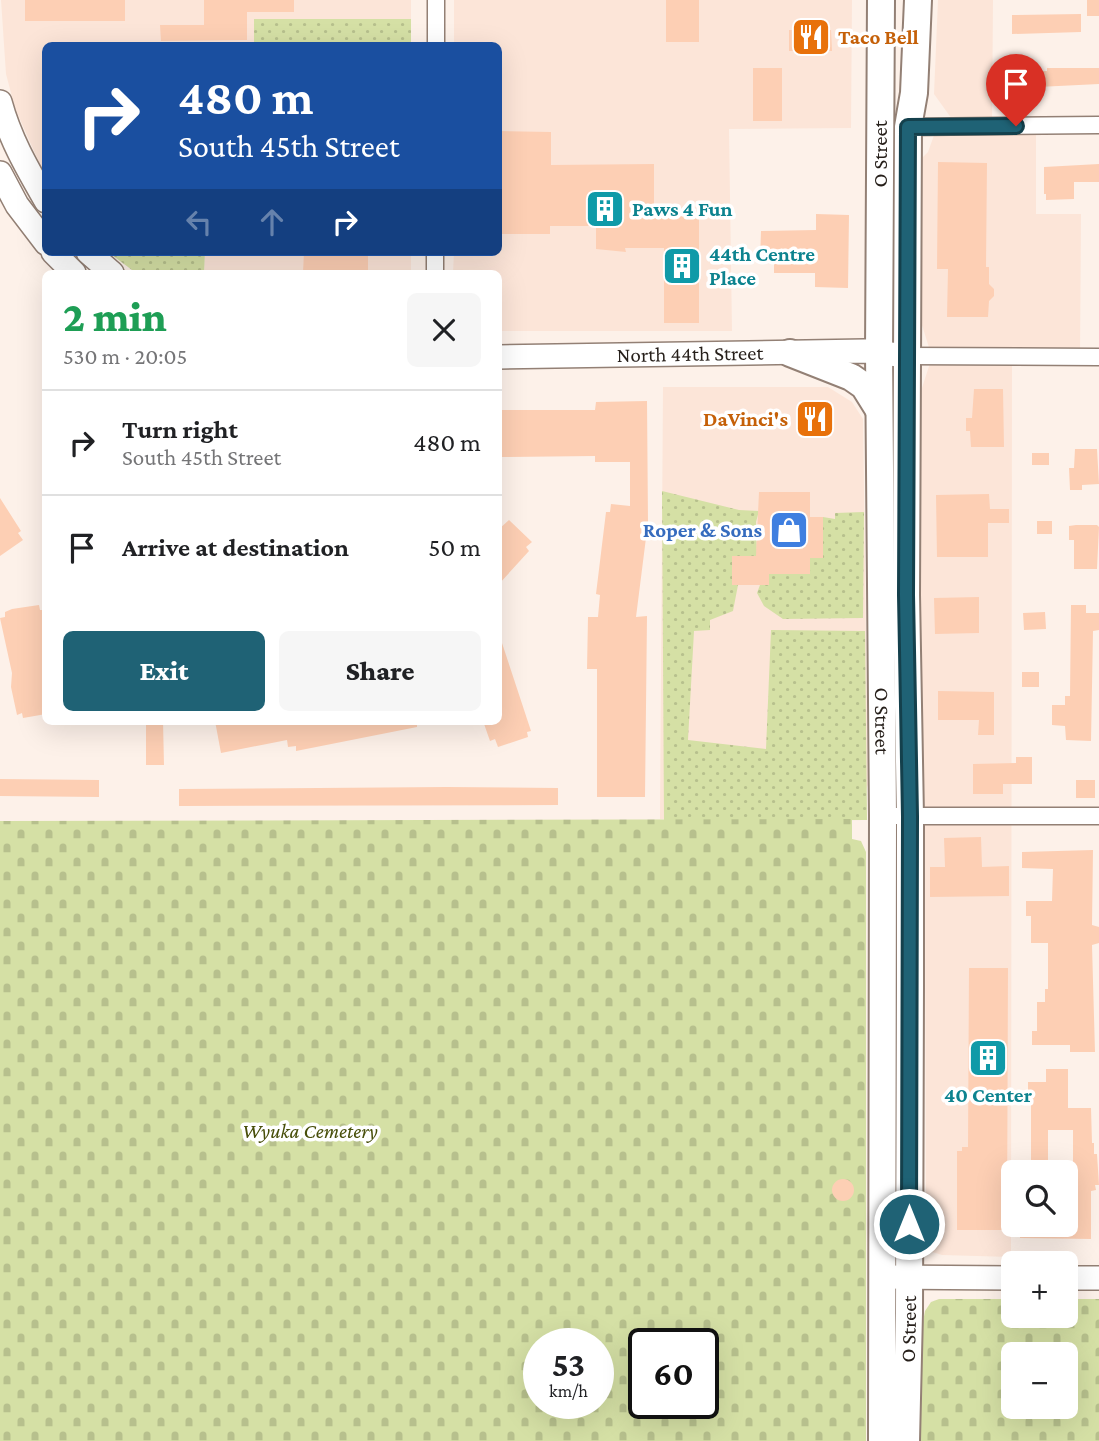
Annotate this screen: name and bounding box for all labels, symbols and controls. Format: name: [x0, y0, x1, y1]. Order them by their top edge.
restaurant icon: Taco Bell: [790, 16, 832, 58]
place label: Taco Bell: [838, 25, 919, 49]
pin: [986, 54, 1046, 126]
icon: arrive: [997, 65, 1035, 103]
icon: right: [63, 70, 154, 161]
text: 480 m: [178, 70, 314, 125]
street label: O Street: [868, 119, 892, 188]
text: South 45th Street: [178, 128, 399, 164]
building icon: Paws 4 Fun: [584, 188, 626, 230]
place label: Paws 4 Fun: [632, 197, 733, 221]
icon: left: [180, 203, 218, 241]
icon: ahead: [253, 203, 291, 241]
icon: right: [326, 203, 364, 241]
place label: 44th Centre Place: [709, 242, 815, 290]
building icon: 44th Centre Place: [661, 245, 703, 287]
text: 2 min: [63, 293, 167, 340]
button: close: [407, 293, 481, 367]
street label: North 44th Street: [616, 341, 765, 367]
text: 530 m · 20:05: [63, 343, 187, 369]
restaurant icon: DaVinci's: [794, 398, 836, 440]
place label: DaVinci's: [703, 407, 788, 431]
text: Turn right: [122, 415, 238, 444]
icon: right: [63, 424, 101, 462]
text: 480 m: [413, 428, 481, 457]
text: South 45th Street: [122, 444, 281, 470]
shop icon: Roper & Sons: [768, 509, 810, 551]
place label: Roper & Sons: [643, 518, 762, 542]
icon: arrive: [63, 529, 101, 567]
text: Arrive at destination: [122, 533, 349, 562]
text: 50 m: [428, 533, 481, 562]
button: Exit: [63, 631, 265, 711]
button: Share: [279, 631, 481, 711]
street label: O Street: [870, 687, 894, 756]
building icon: 40 Center: [967, 1037, 1009, 1079]
place label: 40 Center: [944, 1083, 1033, 1107]
park label: Wyuka Cemetery: [242, 1119, 378, 1143]
map controls: [1001, 1160, 1078, 1419]
button: search: [1001, 1160, 1078, 1237]
position arrow: [872, 1187, 946, 1261]
button: +: [1001, 1251, 1078, 1328]
street label: O Street: [896, 1294, 921, 1363]
speed limit sign: 60: [628, 1328, 719, 1419]
button: −: [1001, 1342, 1078, 1419]
text: 53: [552, 1345, 585, 1384]
text: km/h: [549, 1381, 588, 1401]

